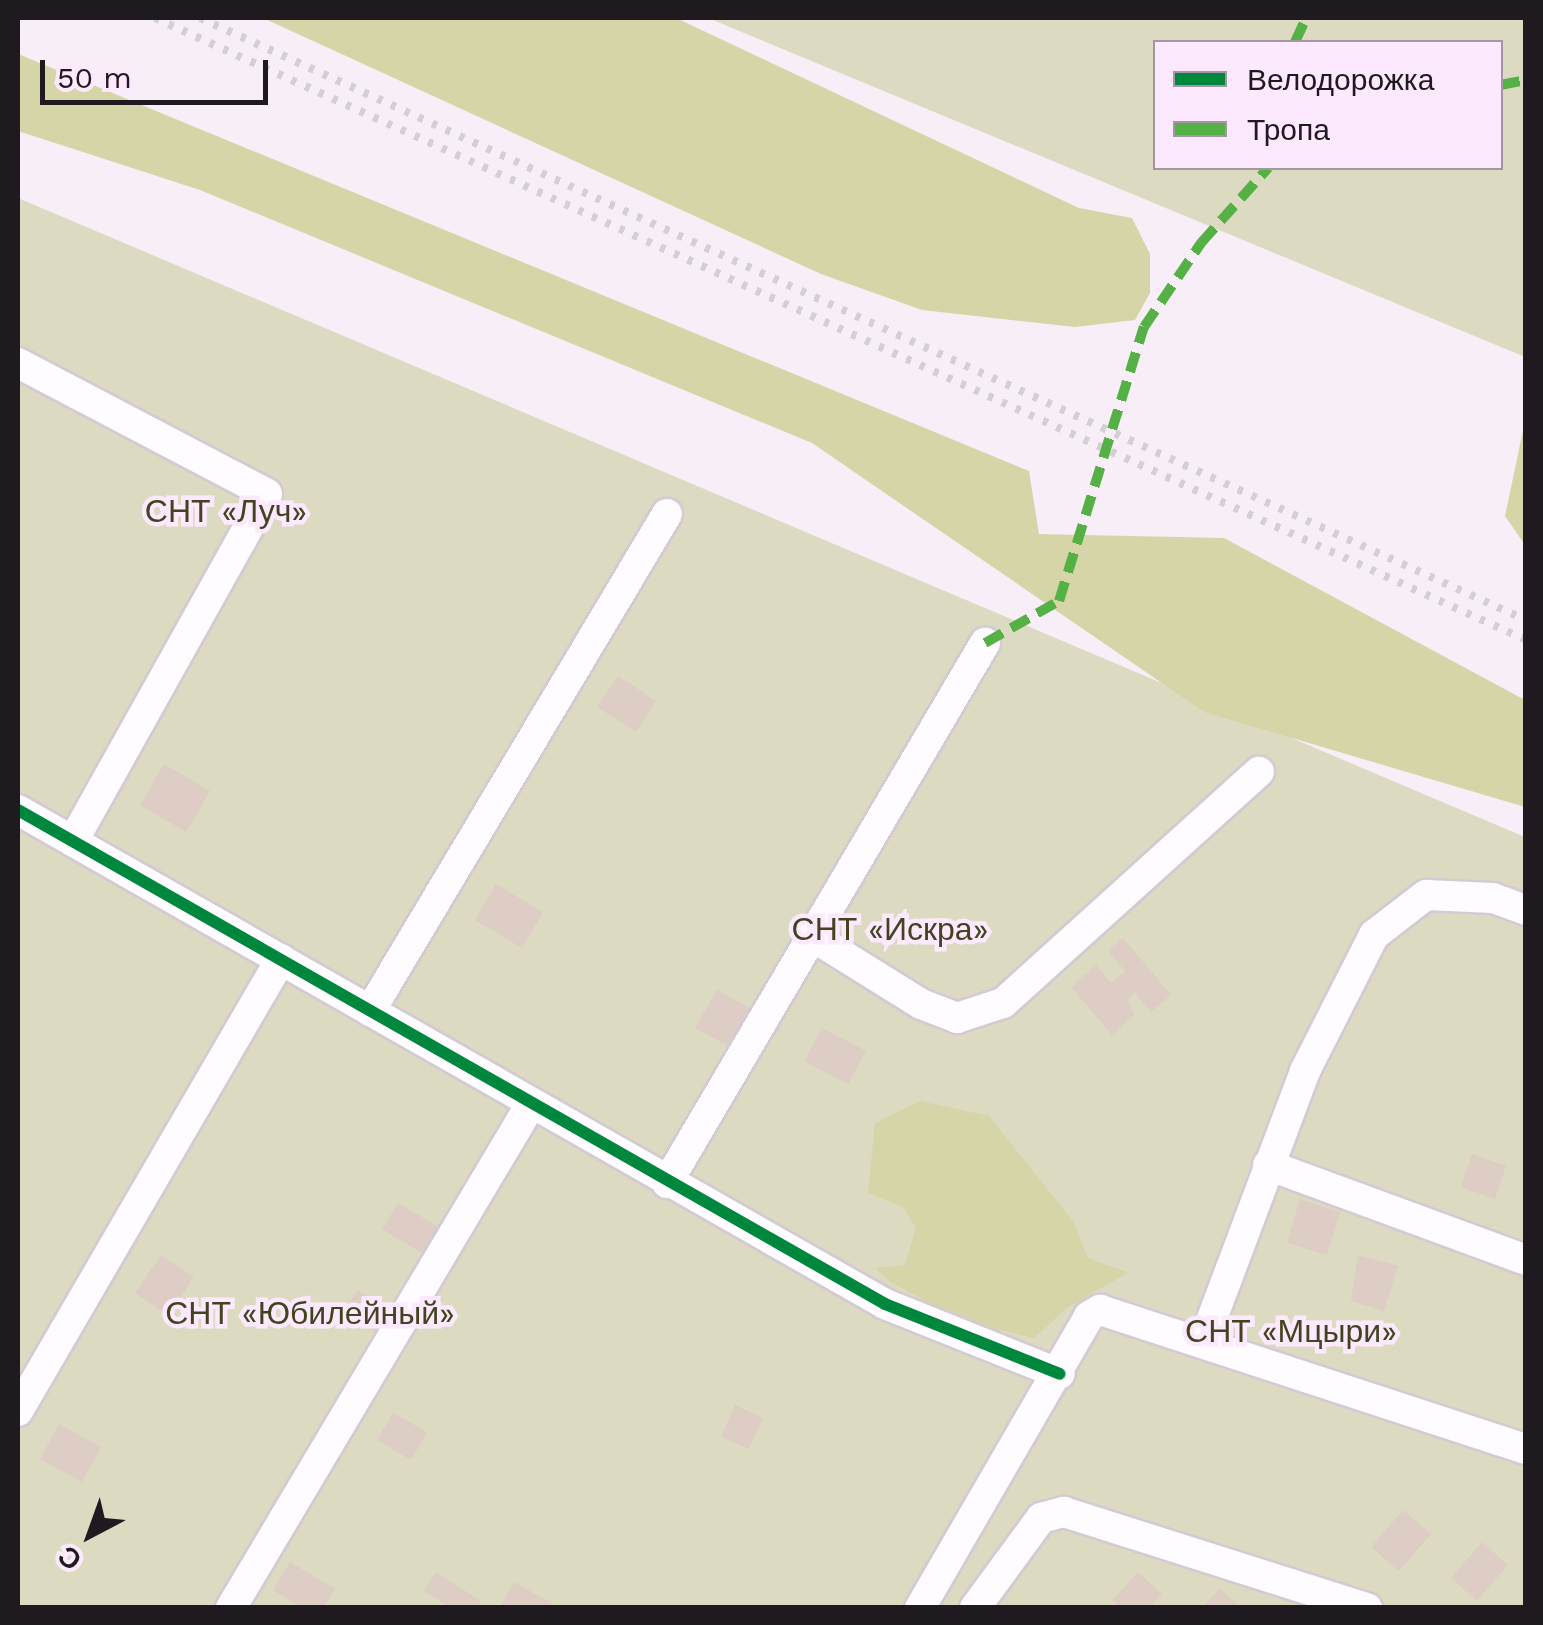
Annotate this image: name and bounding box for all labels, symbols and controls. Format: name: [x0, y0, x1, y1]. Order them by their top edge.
scale bar: [45, 40, 272, 102]
legend: [1153, 40, 1503, 170]
text: 50 m: [57, 60, 132, 95]
text: Велодорожка: [1247, 62, 1434, 97]
text: Тропа: [1247, 112, 1330, 147]
park label: СНТ «Луч»: [145, 492, 307, 530]
park label: СНТ «Искра»: [792, 910, 988, 948]
park label: СНТ «Юбилейный»: [165, 1294, 455, 1332]
park label: СНТ «Мцыри»: [1185, 1312, 1397, 1350]
north arrow: [40, 1485, 140, 1585]
text: С: [52, 1539, 88, 1577]

